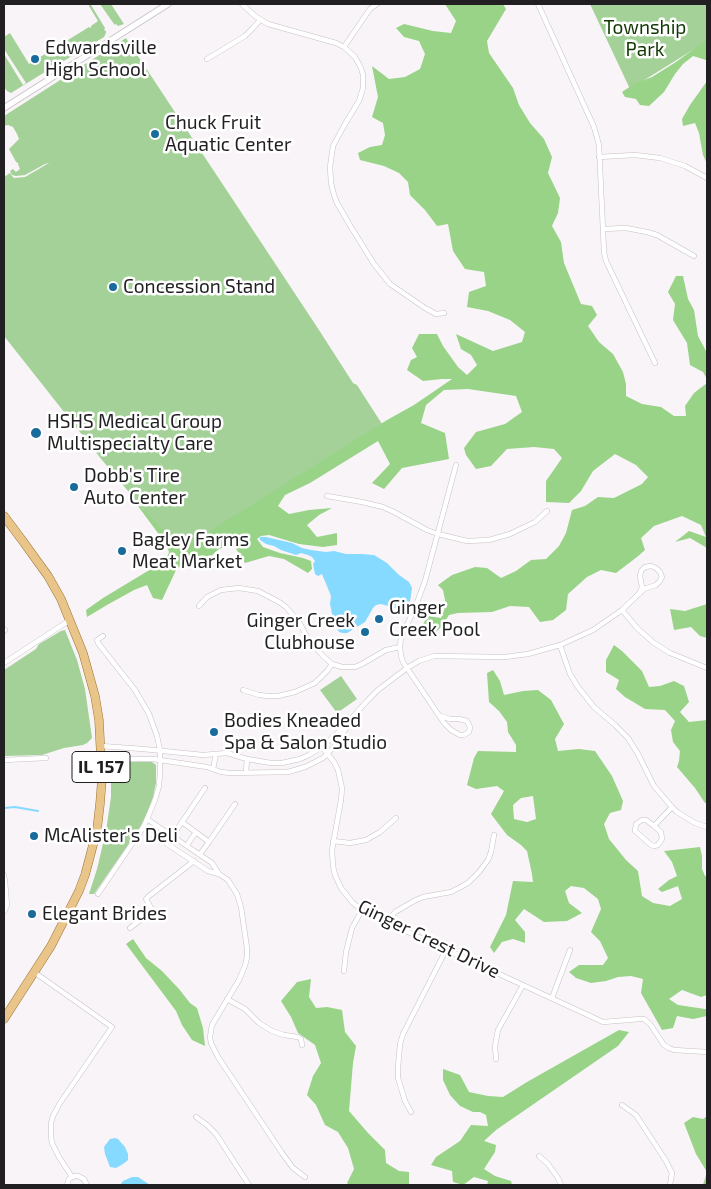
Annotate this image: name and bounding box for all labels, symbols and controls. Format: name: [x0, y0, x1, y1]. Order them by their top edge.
park label: Township Park: [604, 17, 686, 61]
place label: Edwardsville High School: [45, 37, 157, 81]
marker: Edwardsville High School: [29, 53, 41, 65]
place label: Chuck Fruit Aquatic Center: [165, 112, 292, 156]
marker: Chuck Fruit Aquatic Center: [149, 128, 161, 140]
place label: Concession Stand: [123, 276, 275, 298]
marker: Concession Stand: [107, 281, 119, 293]
place label: HSHS Medical Group Multispecialty Care: [47, 411, 222, 455]
marker: HSHS Medical Group Multispecialty Care: [29, 426, 43, 440]
place label: Dobb's Tire Auto Center: [84, 465, 186, 509]
marker: Dobb's Tire Auto Center: [68, 481, 80, 493]
place label: Bagley Farms Meat Market: [132, 529, 249, 573]
marker: Bagley Farms Meat Market: [116, 545, 128, 557]
place label: Ginger Creek Pool: [389, 597, 480, 641]
place label: Ginger Creek Clubhouse: [246, 610, 355, 654]
marker: Ginger Creek Pool: [373, 613, 385, 625]
marker: Ginger Creek Clubhouse: [359, 626, 371, 638]
place label: Bodies Kneaded Spa & Salon Studio: [224, 710, 387, 754]
marker: Bodies Kneaded Spa & Salon Studio: [208, 726, 220, 738]
road number: IL 157: [72, 752, 130, 782]
place label: McAlister's Deli: [44, 825, 178, 847]
marker: McAlister's Deli: [28, 830, 40, 842]
street label: Ginger Crest Drive: [354, 895, 504, 983]
place label: Elegant Brides: [42, 903, 167, 925]
marker: Elegant Brides: [26, 908, 38, 920]

